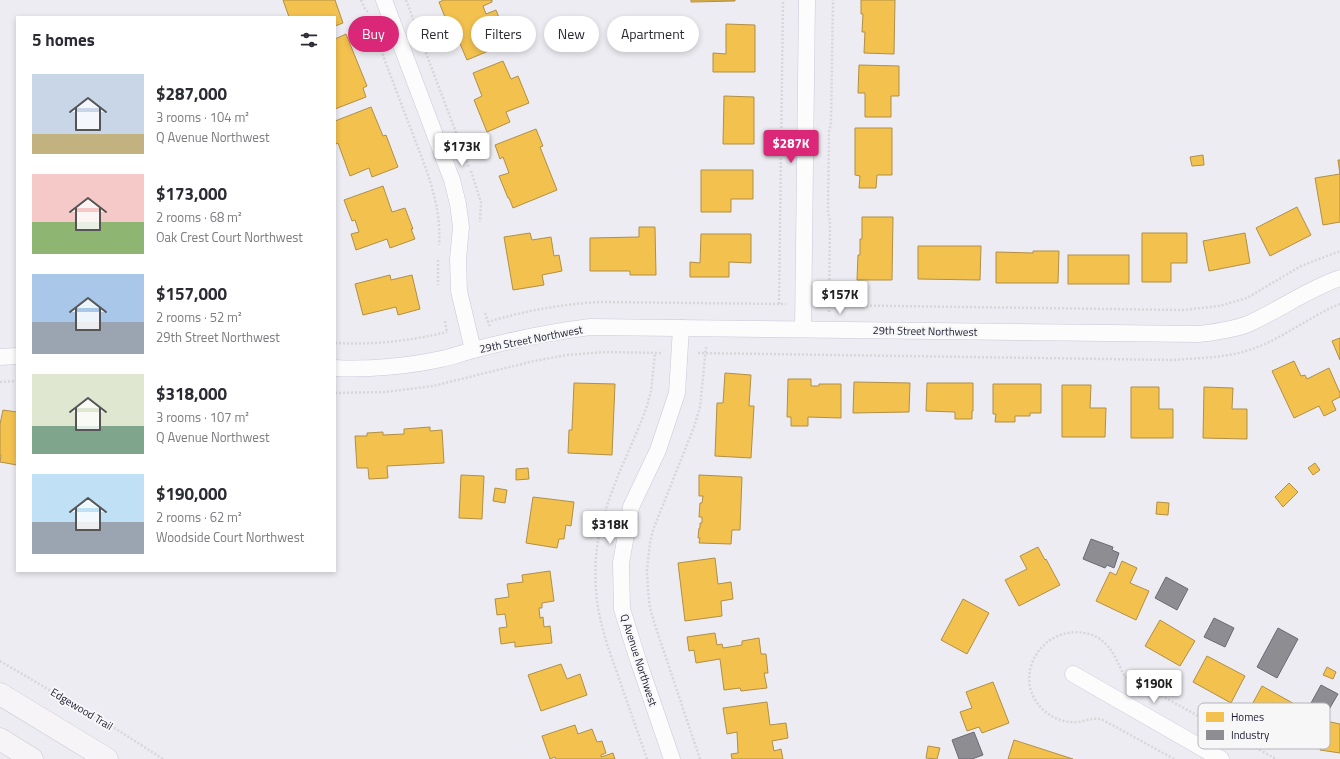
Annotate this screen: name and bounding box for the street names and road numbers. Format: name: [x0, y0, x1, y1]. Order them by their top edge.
street label: 29th Street Northwest: [478, 321, 584, 357]
street label: 29th Street Northwest: [872, 322, 978, 340]
street label: Q Avenue Northwest: [617, 612, 661, 708]
street label: Edgewood Trail: [48, 684, 116, 734]

